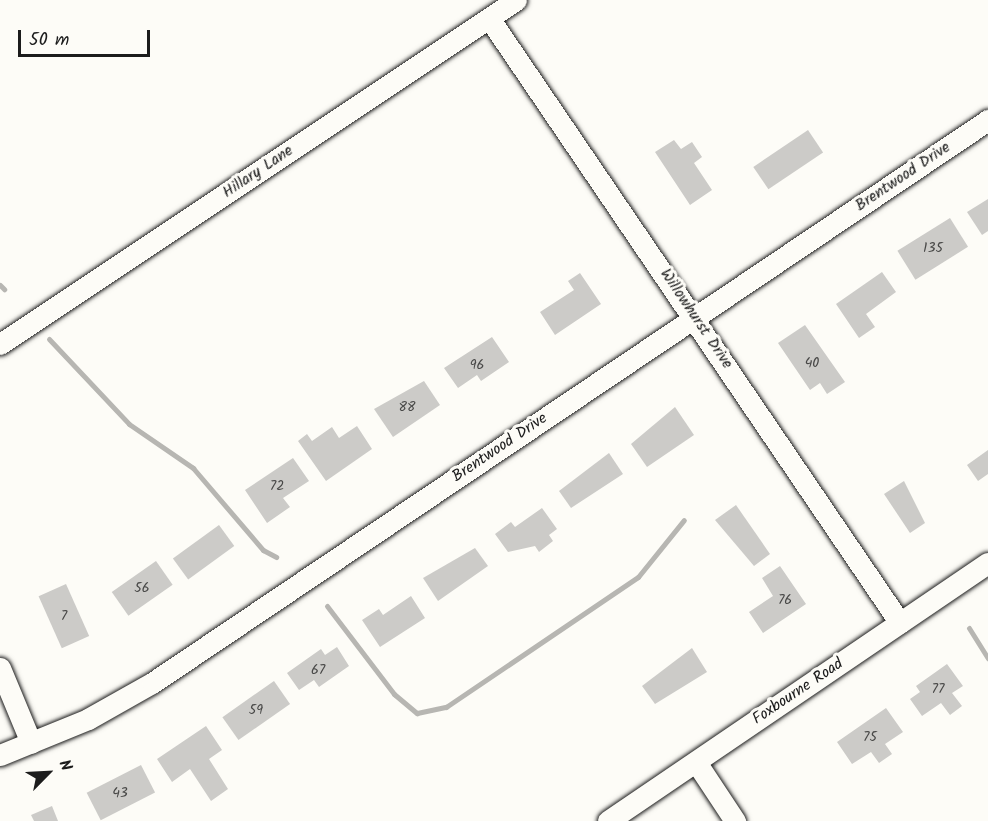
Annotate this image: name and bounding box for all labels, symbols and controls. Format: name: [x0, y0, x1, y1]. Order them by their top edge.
scale bar: [21, 18, 153, 56]
text: 50 m: [29, 26, 69, 55]
street label: Brentwood Drive: [852, 138, 954, 216]
street label: Hillary Lane: [219, 141, 297, 203]
house number: 135: [923, 240, 943, 256]
street label: Willowhurst Drive: [655, 265, 737, 373]
house number: 40: [805, 355, 819, 371]
house number: 96: [470, 357, 484, 373]
house number: 88: [399, 399, 415, 415]
street label: Brentwood Drive: [449, 409, 551, 487]
house number: 72: [270, 478, 284, 494]
house number: 56: [134, 580, 150, 596]
house number: 76: [778, 592, 792, 608]
house number: 7: [61, 608, 67, 624]
street label: Foxbourne Road: [749, 655, 847, 729]
house number: 67: [311, 662, 325, 678]
house number: 77: [932, 681, 944, 697]
house number: 59: [249, 702, 263, 718]
house number: 75: [863, 729, 877, 745]
north arrow: [18, 743, 78, 803]
text: N: [51, 756, 78, 775]
house number: 43: [112, 785, 128, 801]

